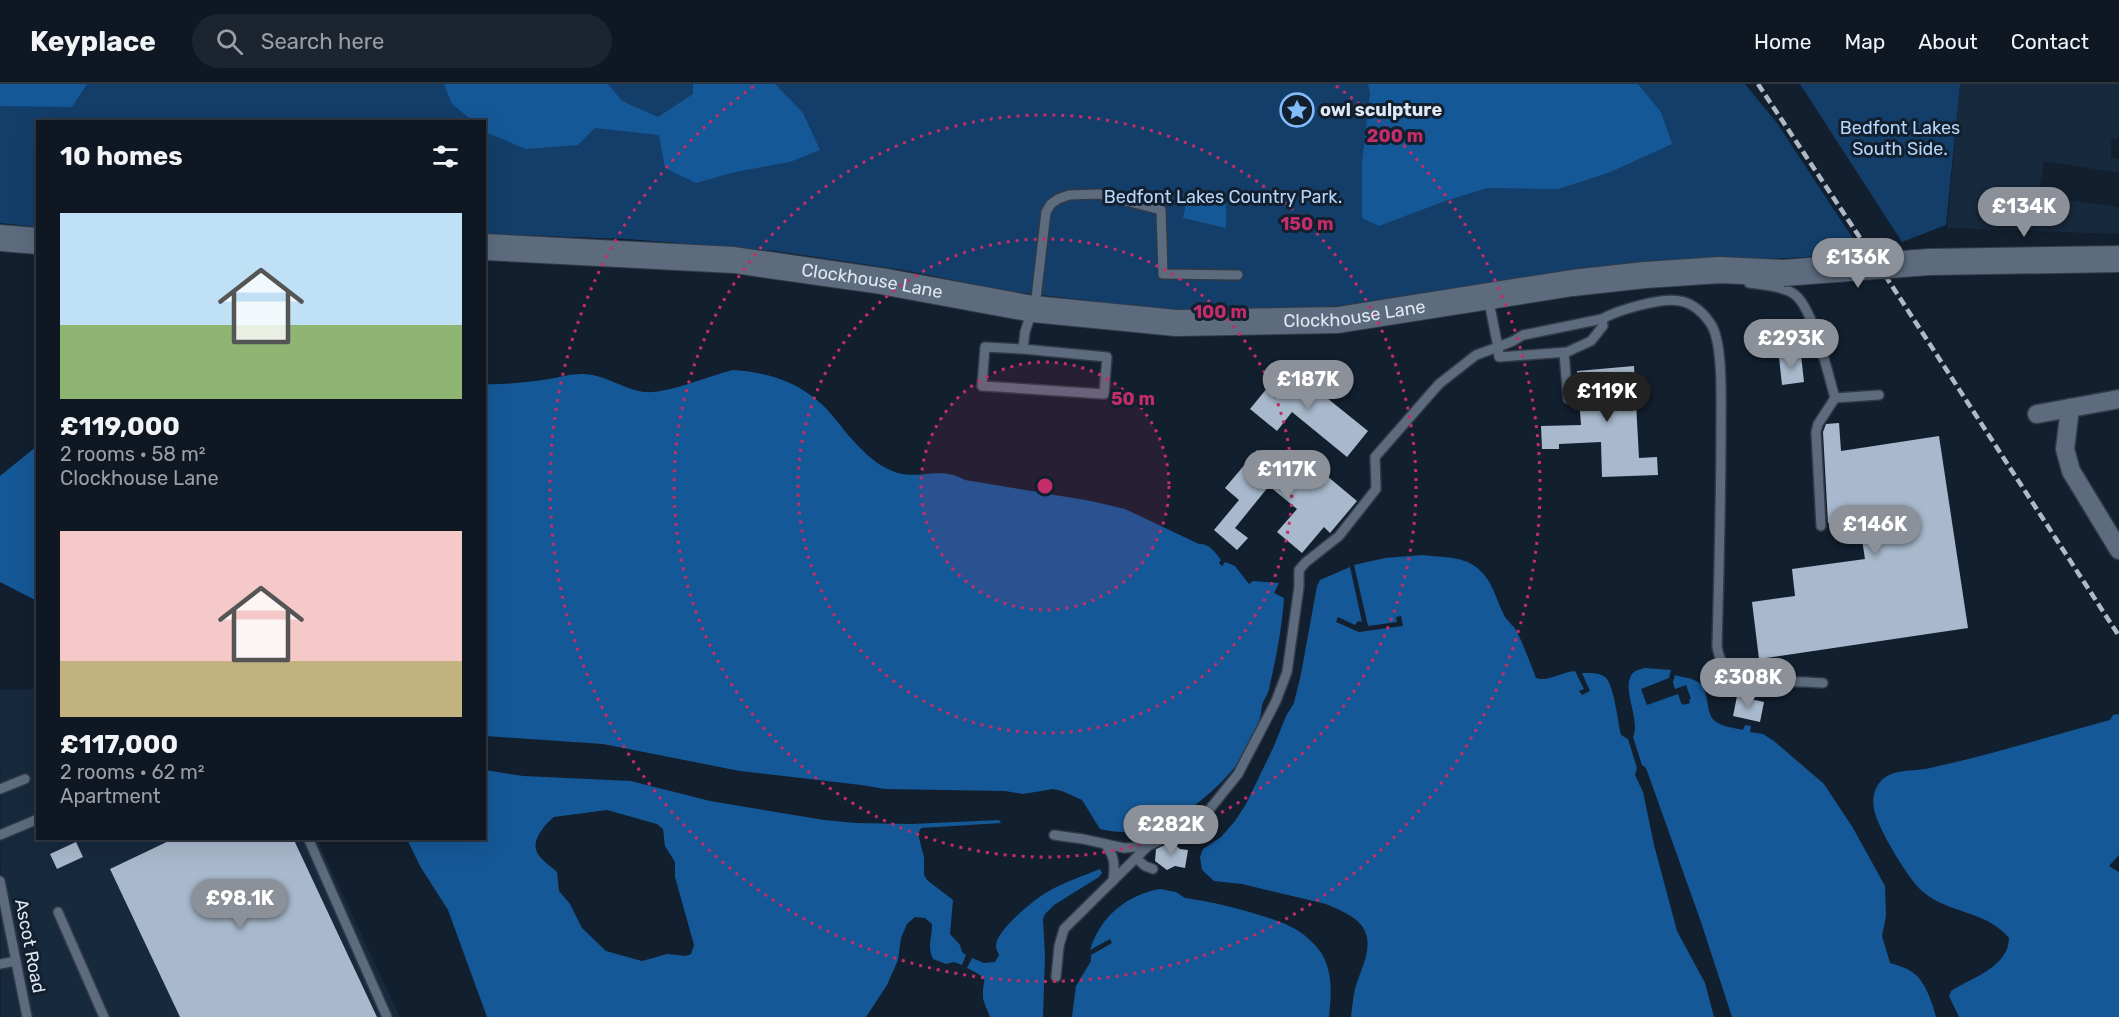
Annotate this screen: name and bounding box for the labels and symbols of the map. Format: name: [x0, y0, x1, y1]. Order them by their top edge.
place icon: owl sculpture: [1279, 92, 1315, 128]
place label: owl sculpture: [1320, 99, 1442, 121]
park label: Bedfont Lakes South Side.: [1840, 117, 1960, 160]
text: 200 m: [1367, 125, 1423, 147]
park label: Bedfont Lakes Country Park.: [1104, 186, 1342, 208]
pin: £134K: [1982, 187, 2066, 238]
text: 150 m: [1280, 213, 1334, 235]
pin: £136K: [1816, 238, 1900, 289]
street label: Clockhouse Lane: [800, 259, 945, 303]
street label: Clockhouse Lane: [1283, 295, 1427, 332]
text: 100 m: [1193, 301, 1247, 323]
pin: £293K: [1749, 319, 1833, 370]
pin: £187K: [1266, 360, 1350, 411]
pin: £119K: [1565, 372, 1649, 423]
text: 50 m: [1111, 388, 1155, 410]
pin: £117K: [1245, 450, 1329, 501]
centre of rings: [1035, 476, 1055, 496]
pin: £146K: [1833, 505, 1917, 556]
pin: £308K: [1706, 658, 1790, 709]
pin: £282K: [1129, 805, 1213, 856]
pin: £98.1K: [191, 879, 289, 930]
street label: Ascot Road: [10, 897, 50, 995]

